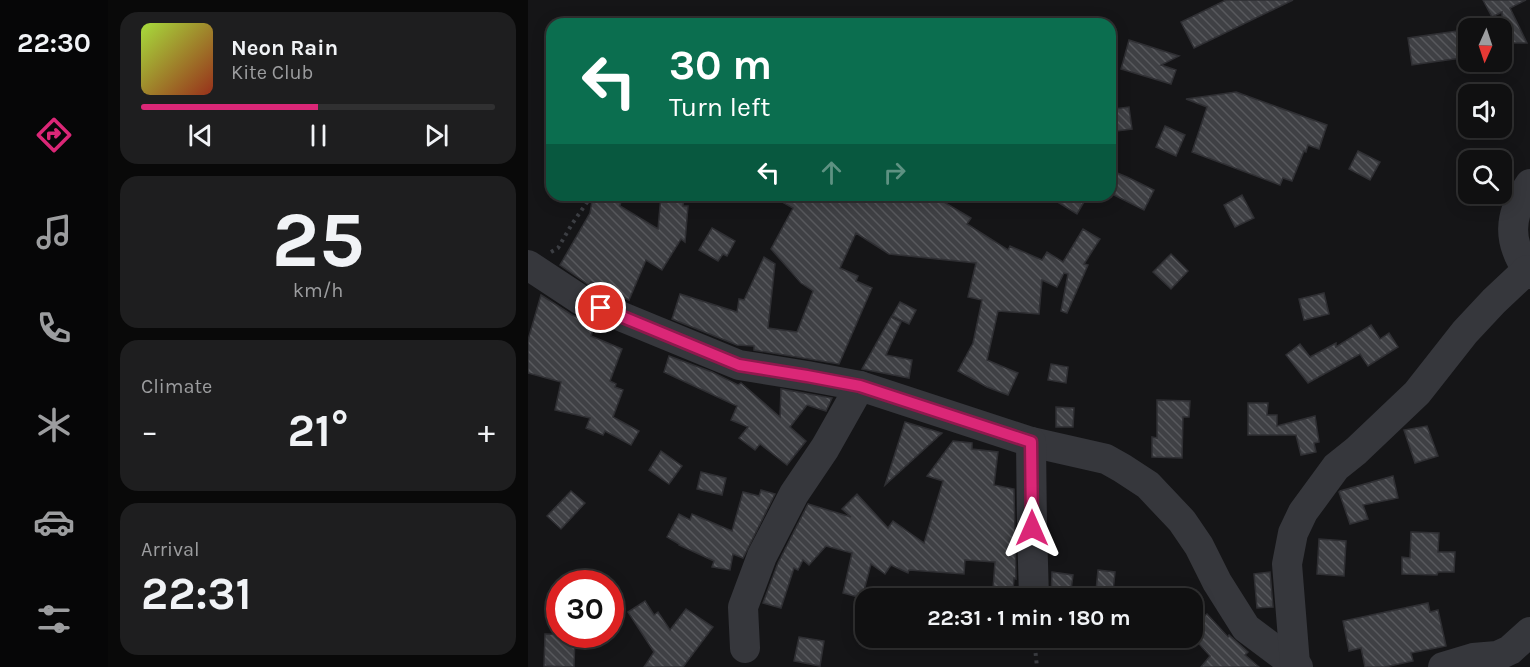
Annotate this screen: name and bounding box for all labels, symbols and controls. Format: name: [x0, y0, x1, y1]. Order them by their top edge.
north arrow: [1458, 18, 1512, 72]
map controls: [1458, 18, 1512, 204]
text: 22:30: [17, 27, 91, 59]
text: Neon Rain: [231, 35, 338, 61]
text: 30 m: [669, 40, 772, 90]
icon: left: [570, 42, 648, 120]
text: Kite Club: [231, 61, 313, 84]
button: sound: [1458, 84, 1512, 138]
text: Turn left: [669, 91, 770, 123]
icon: directions: [33, 114, 75, 156]
icon: previous: [184, 119, 217, 152]
icon: pause: [302, 119, 335, 152]
icon: next: [420, 119, 453, 152]
button: search: [1458, 150, 1512, 204]
icon: left: [752, 156, 785, 189]
icon: ahead: [815, 156, 848, 189]
icon: right: [878, 156, 911, 189]
text: 25: [272, 194, 364, 286]
icon: music: [33, 211, 75, 253]
text: km/h: [293, 279, 343, 302]
pin: [575, 282, 626, 333]
icon: arrive: [584, 291, 617, 324]
icon: phone: [33, 307, 75, 349]
text: Climate: [141, 375, 212, 398]
icon: climate: [33, 404, 75, 446]
text: 21°: [288, 405, 348, 457]
text: −: [141, 412, 158, 450]
text: +: [478, 412, 495, 450]
position arrow: [1000, 496, 1064, 560]
icon: car: [33, 501, 75, 543]
text: Arrival: [141, 538, 200, 561]
text: 22:31: [141, 568, 252, 620]
speed limit sign: 30: [546, 570, 624, 648]
icon: filters: [33, 598, 75, 640]
text: 22:31 · 1 min · 180 m: [927, 605, 1131, 631]

